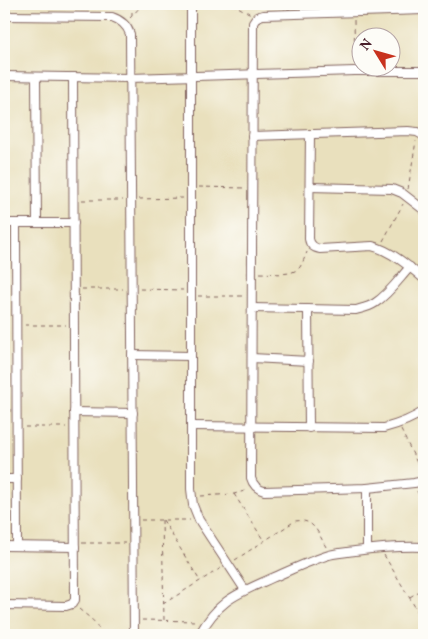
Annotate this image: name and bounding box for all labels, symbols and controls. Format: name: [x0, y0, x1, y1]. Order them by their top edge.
north arrow: [350, 28, 400, 78]
text: N: [356, 35, 377, 55]

